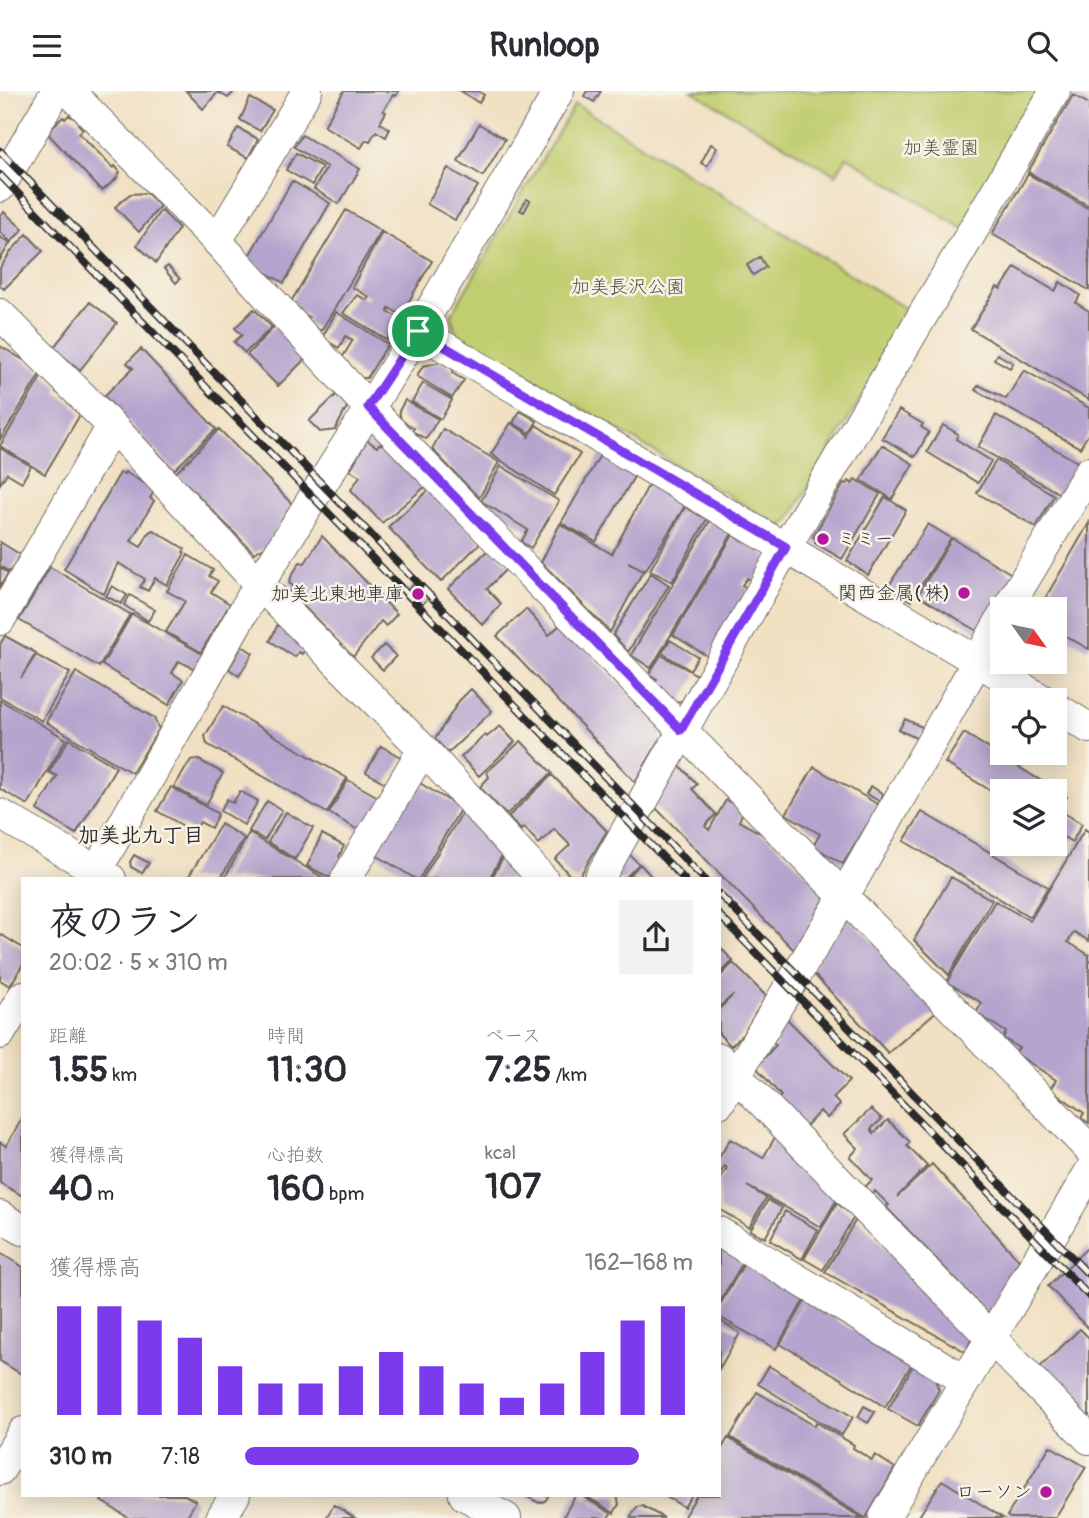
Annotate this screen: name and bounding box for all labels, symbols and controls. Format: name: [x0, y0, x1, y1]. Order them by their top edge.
text: Runloop: [489, 26, 600, 66]
icon: menu: [28, 27, 66, 65]
icon: search: [1023, 27, 1061, 65]
park label: 加美霊園: [903, 136, 979, 160]
park label: 加美長沢公園: [571, 275, 685, 299]
pin: [388, 301, 448, 361]
icon: arrive: [399, 312, 437, 350]
place label: ミミー: [837, 527, 894, 551]
marker: ミミー: [815, 531, 831, 547]
place label: 関西金属( 株): [838, 581, 950, 605]
place label: 加美北東地車庫: [271, 582, 404, 606]
marker: 関西金属( 株): [956, 585, 972, 601]
marker: 加美北東地車庫: [410, 586, 426, 602]
north arrow: [990, 597, 1068, 674]
map controls: [990, 597, 1067, 856]
button: locate: [990, 688, 1067, 765]
button: layers: [990, 779, 1067, 856]
district label: 加美北九丁目: [78, 822, 204, 849]
text: 夜のラン: [49, 898, 201, 946]
button: share: [619, 900, 693, 974]
text: 20:02 · 5 × 310 m: [49, 948, 228, 977]
text: 距離: [49, 1024, 87, 1048]
text: 時間: [267, 1024, 305, 1048]
text: ペース: [485, 1024, 541, 1048]
text: 1.55: [49, 1048, 108, 1092]
text: 11:30: [267, 1048, 347, 1092]
text: 7:25: [485, 1048, 551, 1092]
text: km: [108, 1063, 137, 1087]
text: /km: [551, 1063, 587, 1087]
text: kcal: [485, 1141, 516, 1165]
text: 獲得標高: [49, 1143, 125, 1167]
text: 心拍数: [267, 1143, 324, 1167]
text: 107: [485, 1165, 541, 1209]
text: 40: [49, 1167, 93, 1211]
text: 160: [267, 1167, 325, 1211]
text: m: [93, 1182, 114, 1206]
text: bpm: [325, 1182, 364, 1206]
text: 162–168 m: [585, 1248, 693, 1277]
text: 獲得標高: [49, 1253, 141, 1282]
text: 310 m: [49, 1442, 112, 1471]
text: 7:18: [161, 1442, 200, 1471]
place label: ローソン: [956, 1480, 1032, 1504]
marker: ローソン: [1038, 1484, 1054, 1500]

